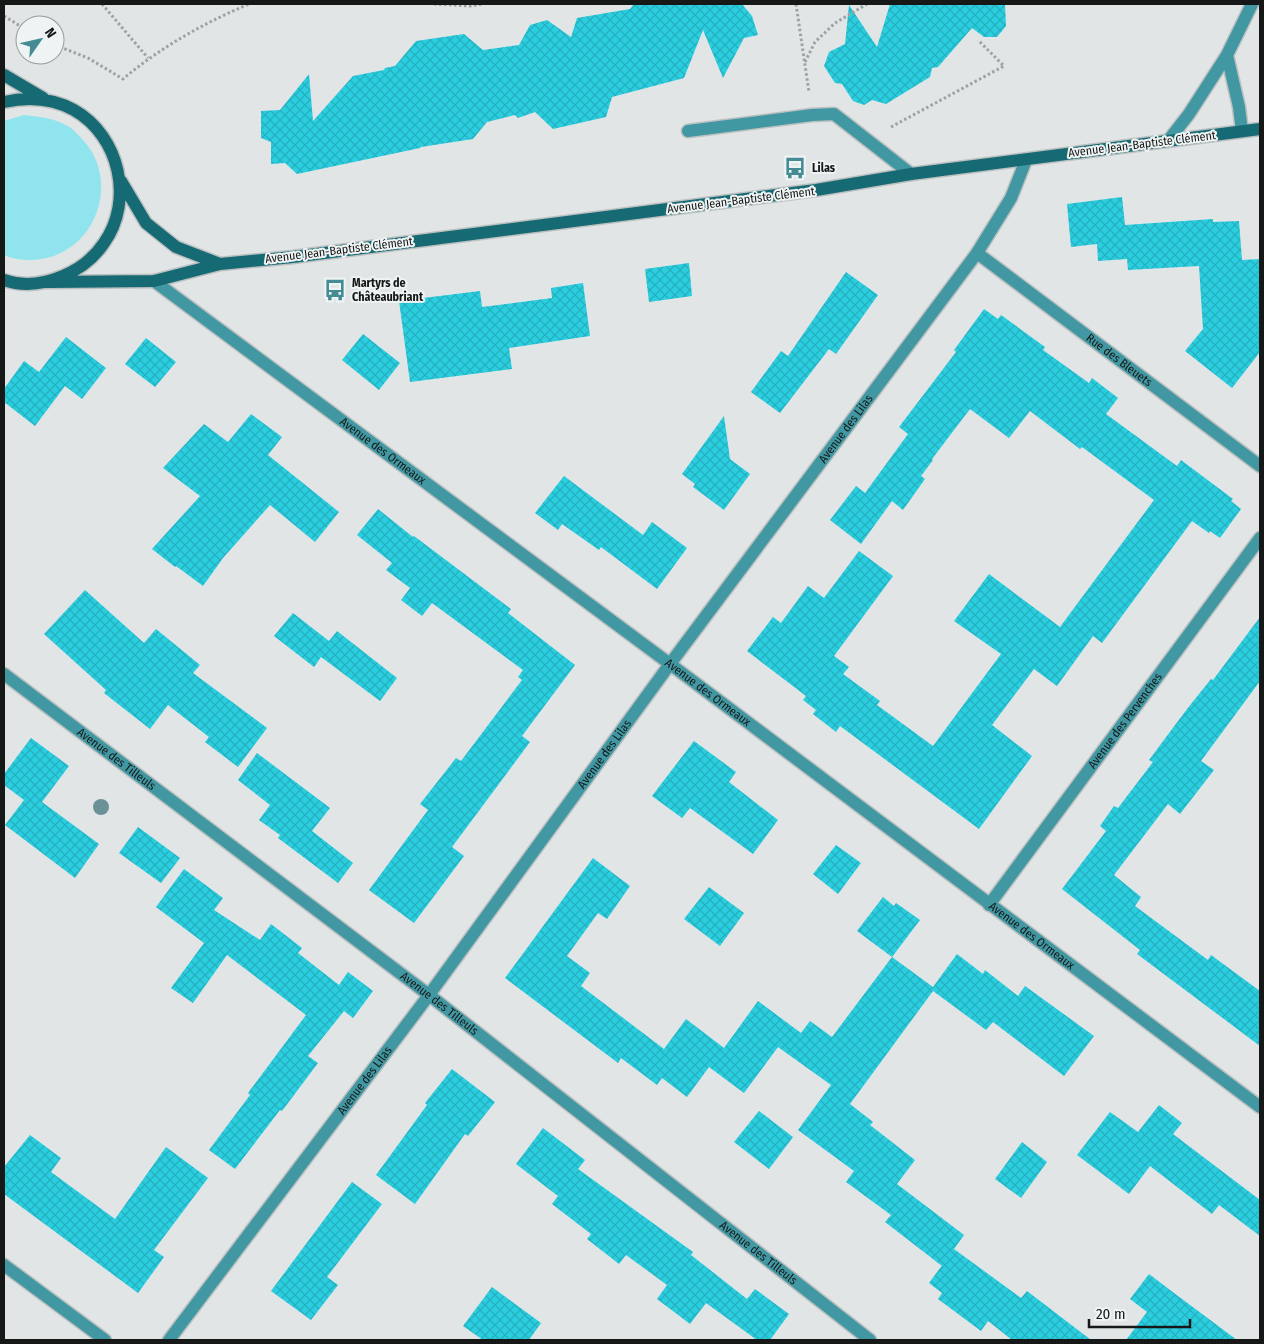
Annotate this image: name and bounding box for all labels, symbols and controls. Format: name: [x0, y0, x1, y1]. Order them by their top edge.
north arrow: [15, 15, 65, 65]
text: N: [41, 25, 60, 41]
street label: Avenue Jean-Baptiste Clément: [1067, 128, 1217, 160]
bus stop icon: Lilas: [782, 155, 808, 181]
place label: Lilas: [812, 161, 836, 175]
street label: Avenue Jean-Baptiste Clément: [666, 184, 816, 216]
street label: Avenue Jean-Baptiste Clément: [264, 234, 414, 266]
place label: Martyrs de Châteaubriant: [352, 276, 424, 304]
bus stop icon: Martyrs de Châteaubriant: [322, 277, 348, 303]
street label: Rue des Bleuets: [1084, 331, 1155, 389]
street label: Avenue des Lilas: [816, 392, 876, 466]
street label: Avenue des Ormeaux: [337, 414, 429, 488]
street label: Avenue des Ormeaux: [662, 656, 754, 730]
street label: Avenue des Pervenches: [1085, 670, 1165, 771]
street label: Avenue des Lilas: [575, 717, 634, 791]
street label: Avenue des Tilleuls: [75, 725, 158, 793]
street label: Avenue des Ormeaux: [986, 899, 1078, 973]
street label: Avenue des Tilleuls: [398, 969, 481, 1038]
street label: Avenue des Lilas: [334, 1044, 395, 1117]
street label: Avenue des Tilleuls: [717, 1218, 800, 1287]
scale bar: [1089, 1296, 1190, 1328]
text: 20 m: [1096, 1305, 1126, 1323]

